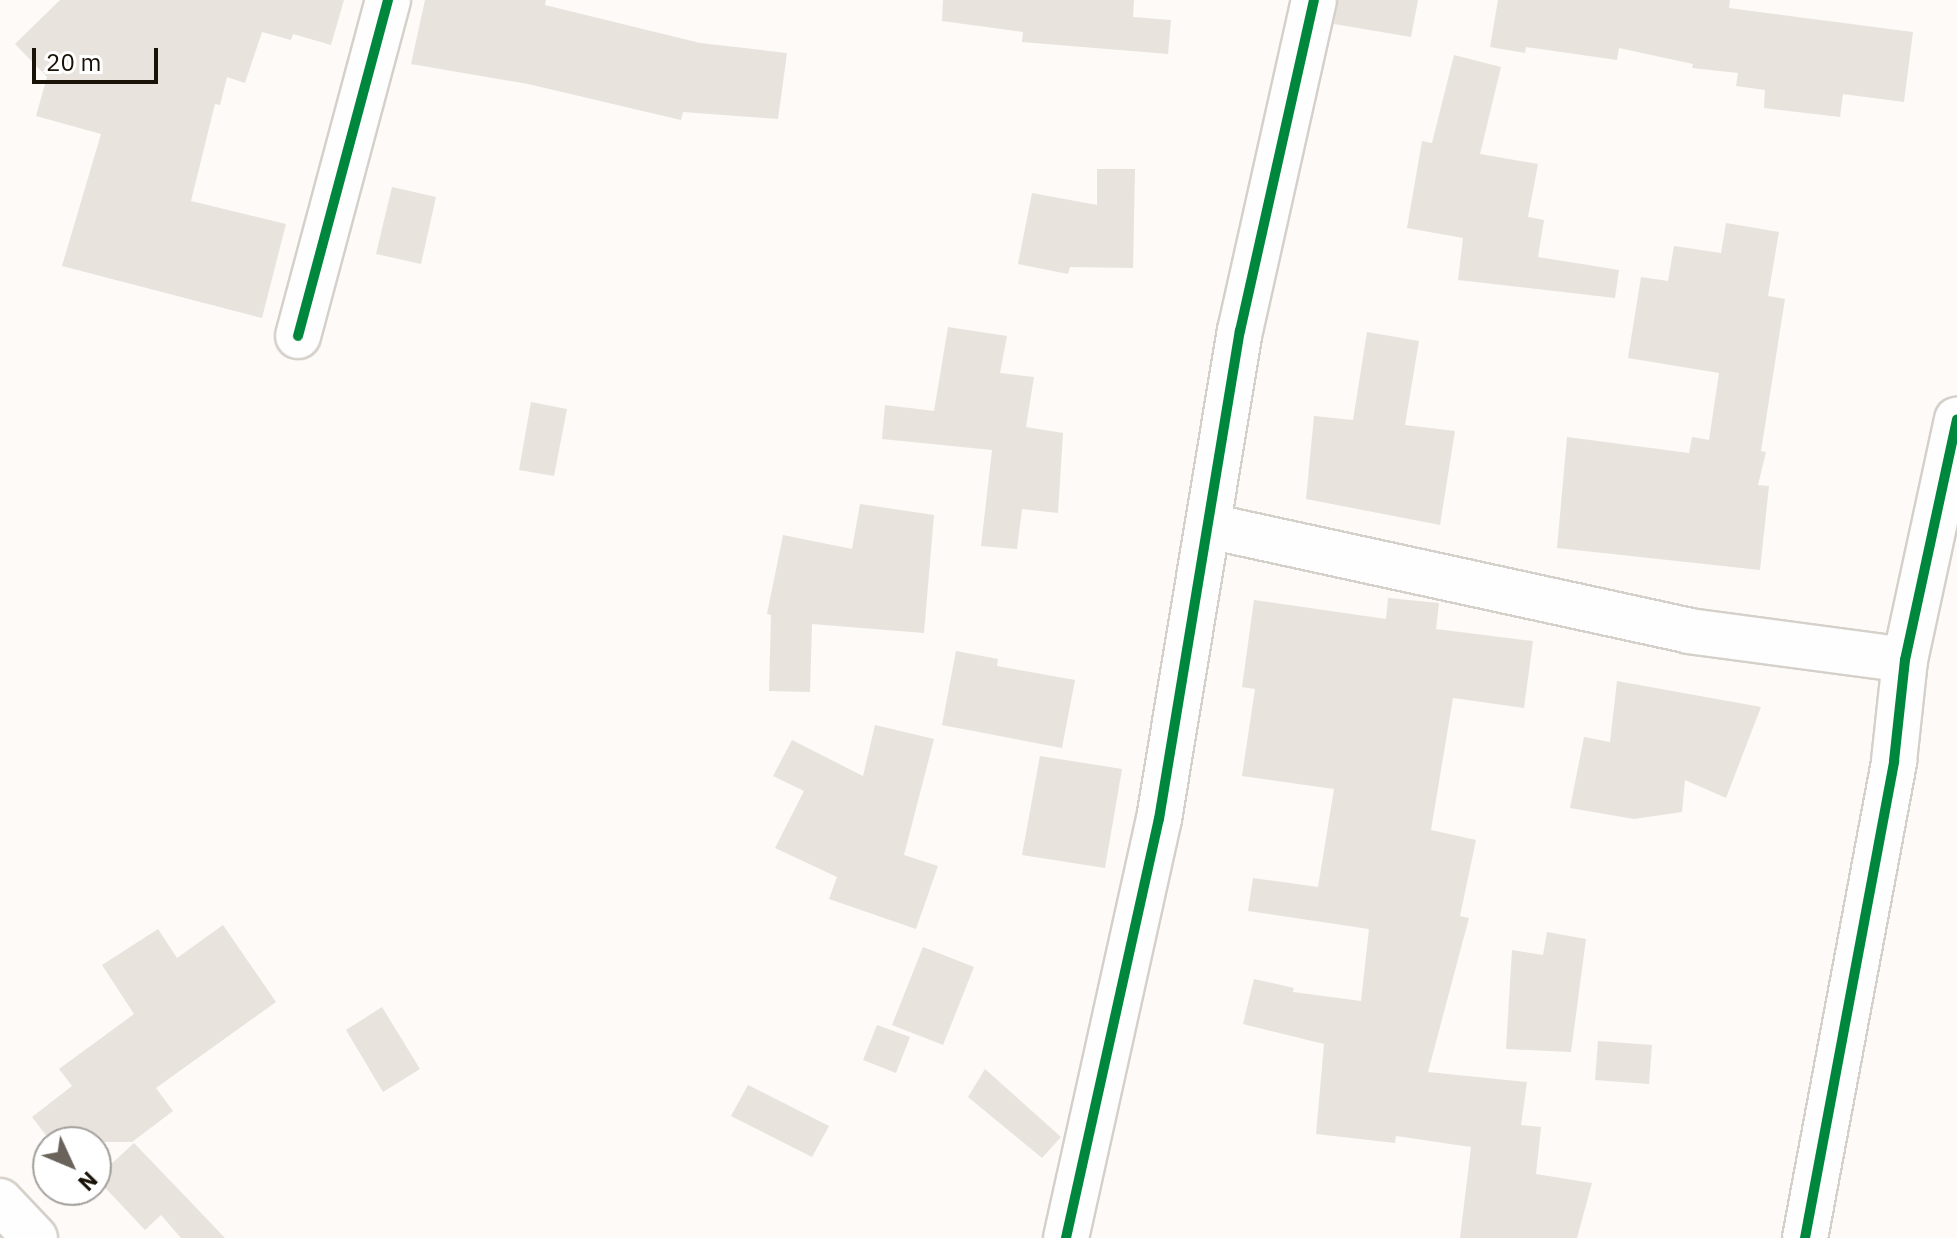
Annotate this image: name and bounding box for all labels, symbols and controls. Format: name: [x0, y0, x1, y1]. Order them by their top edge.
scale bar: [36, 32, 162, 82]
text: 20 m: [46, 46, 101, 78]
north arrow: [32, 1126, 112, 1206]
text: N: [72, 1166, 104, 1197]

